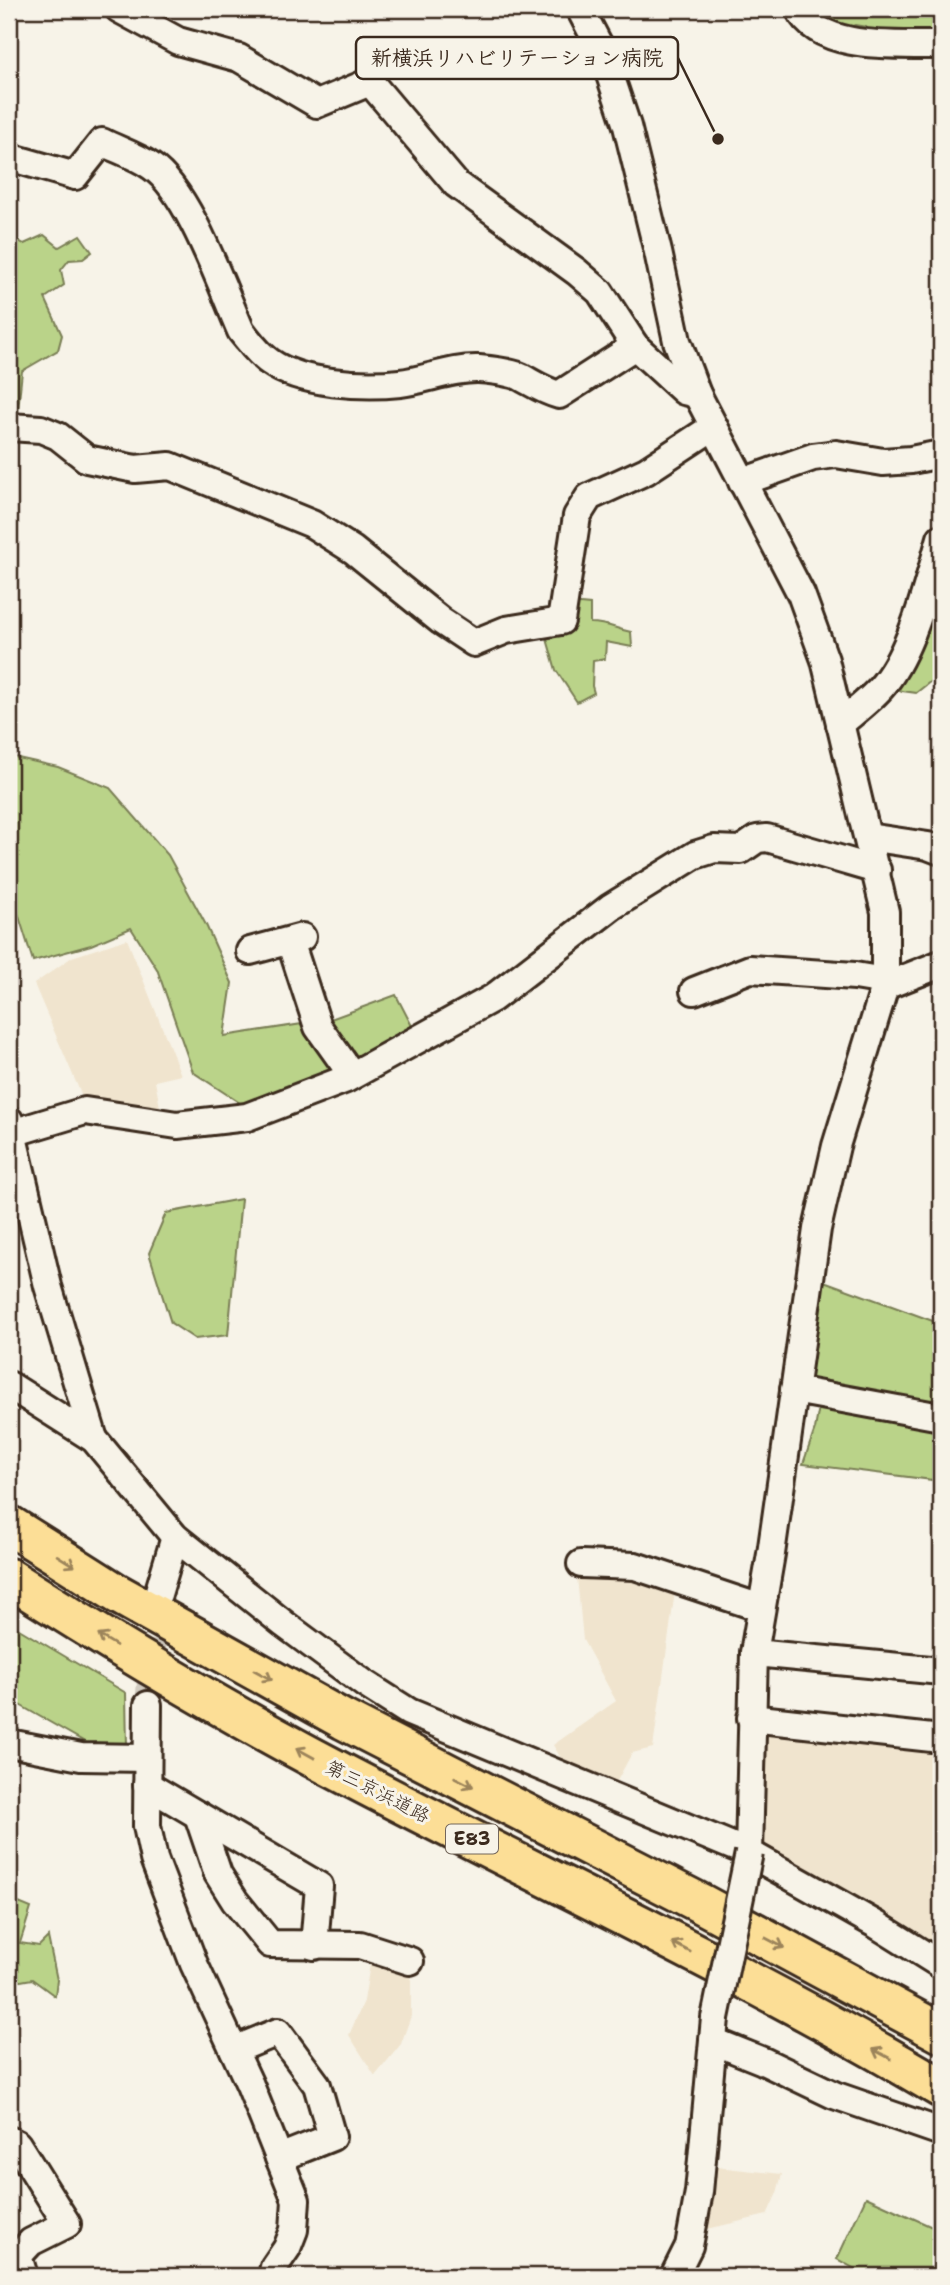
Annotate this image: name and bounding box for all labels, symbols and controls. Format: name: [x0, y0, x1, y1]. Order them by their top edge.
callout: 新横浜リハビリテーション病院: [356, 37, 678, 79]
text: 新横浜リハビリテーション病院: [371, 44, 663, 72]
one-way arrow: [56, 1555, 76, 1569]
one-way arrow: [98, 1633, 117, 1648]
one-way arrow: [253, 1668, 273, 1682]
one-way arrow: [295, 1746, 315, 1760]
street label: 第三京浜道路: [321, 1754, 434, 1828]
one-way arrow: [453, 1776, 474, 1789]
road number: E83: [446, 1825, 498, 1854]
one-way arrow: [764, 1937, 785, 1951]
one-way arrow: [671, 1939, 692, 1953]
one-way arrow: [872, 2047, 893, 2060]

